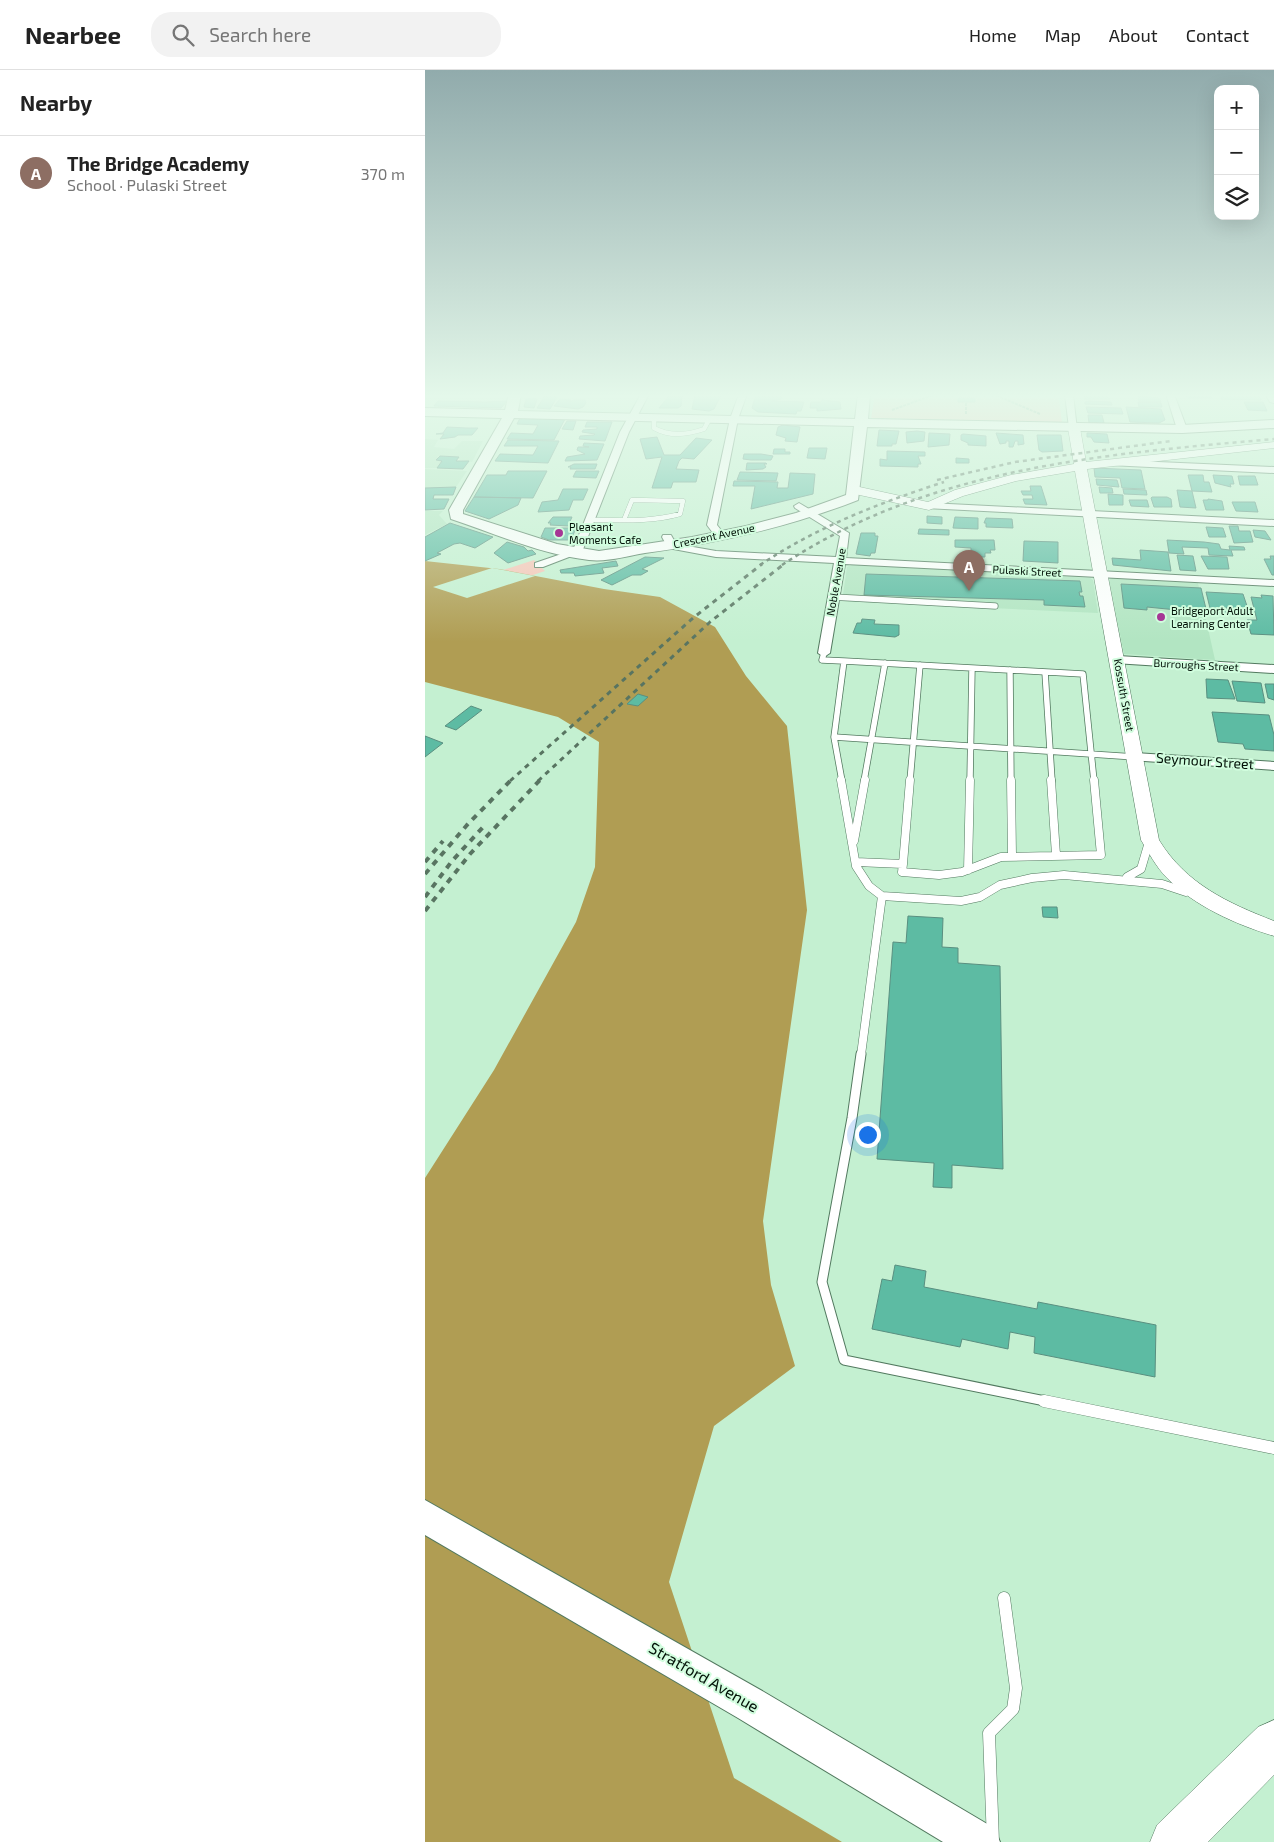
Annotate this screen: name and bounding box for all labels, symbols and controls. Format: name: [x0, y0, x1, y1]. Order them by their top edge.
search box: [151, 12, 501, 57]
text: Nearbee: [25, 20, 121, 49]
icon: search: [169, 21, 197, 49]
text: Search here: [209, 23, 311, 46]
text: Home: [969, 24, 1017, 46]
text: Map: [1045, 24, 1081, 46]
text: About: [1109, 24, 1158, 46]
text: Contact: [1186, 24, 1249, 46]
map controls: [1214, 85, 1259, 220]
button: +: [1214, 85, 1259, 130]
text: Nearby: [20, 90, 92, 115]
button: −: [1214, 130, 1259, 175]
text: The Bridge Academy: [67, 152, 249, 175]
text: A: [31, 164, 41, 183]
text: 370 m: [361, 164, 405, 183]
text: School · Pulaski Street: [67, 175, 227, 194]
button: layers: [1214, 175, 1259, 220]
place label: Pleasant Moments Cafe: [569, 520, 641, 546]
street label: Crescent Avenue: [672, 521, 756, 550]
marker: Pleasant Moments Cafe: [553, 527, 565, 539]
street label: Noble Avenue: [823, 547, 848, 617]
pin: A: [953, 550, 985, 591]
street label: Pulaski Street: [992, 562, 1062, 579]
place label: Bridgeport Adult Learning Center: [1171, 604, 1253, 630]
marker: Bridgeport Adult Learning Center: [1155, 611, 1167, 623]
street label: Burroughs Street: [1153, 656, 1239, 673]
street label: Kossuth Street: [1112, 658, 1137, 732]
street label: Seymour Street: [1155, 749, 1255, 772]
your location: [855, 1122, 881, 1148]
street label: Stratford Avenue: [646, 1637, 762, 1716]

